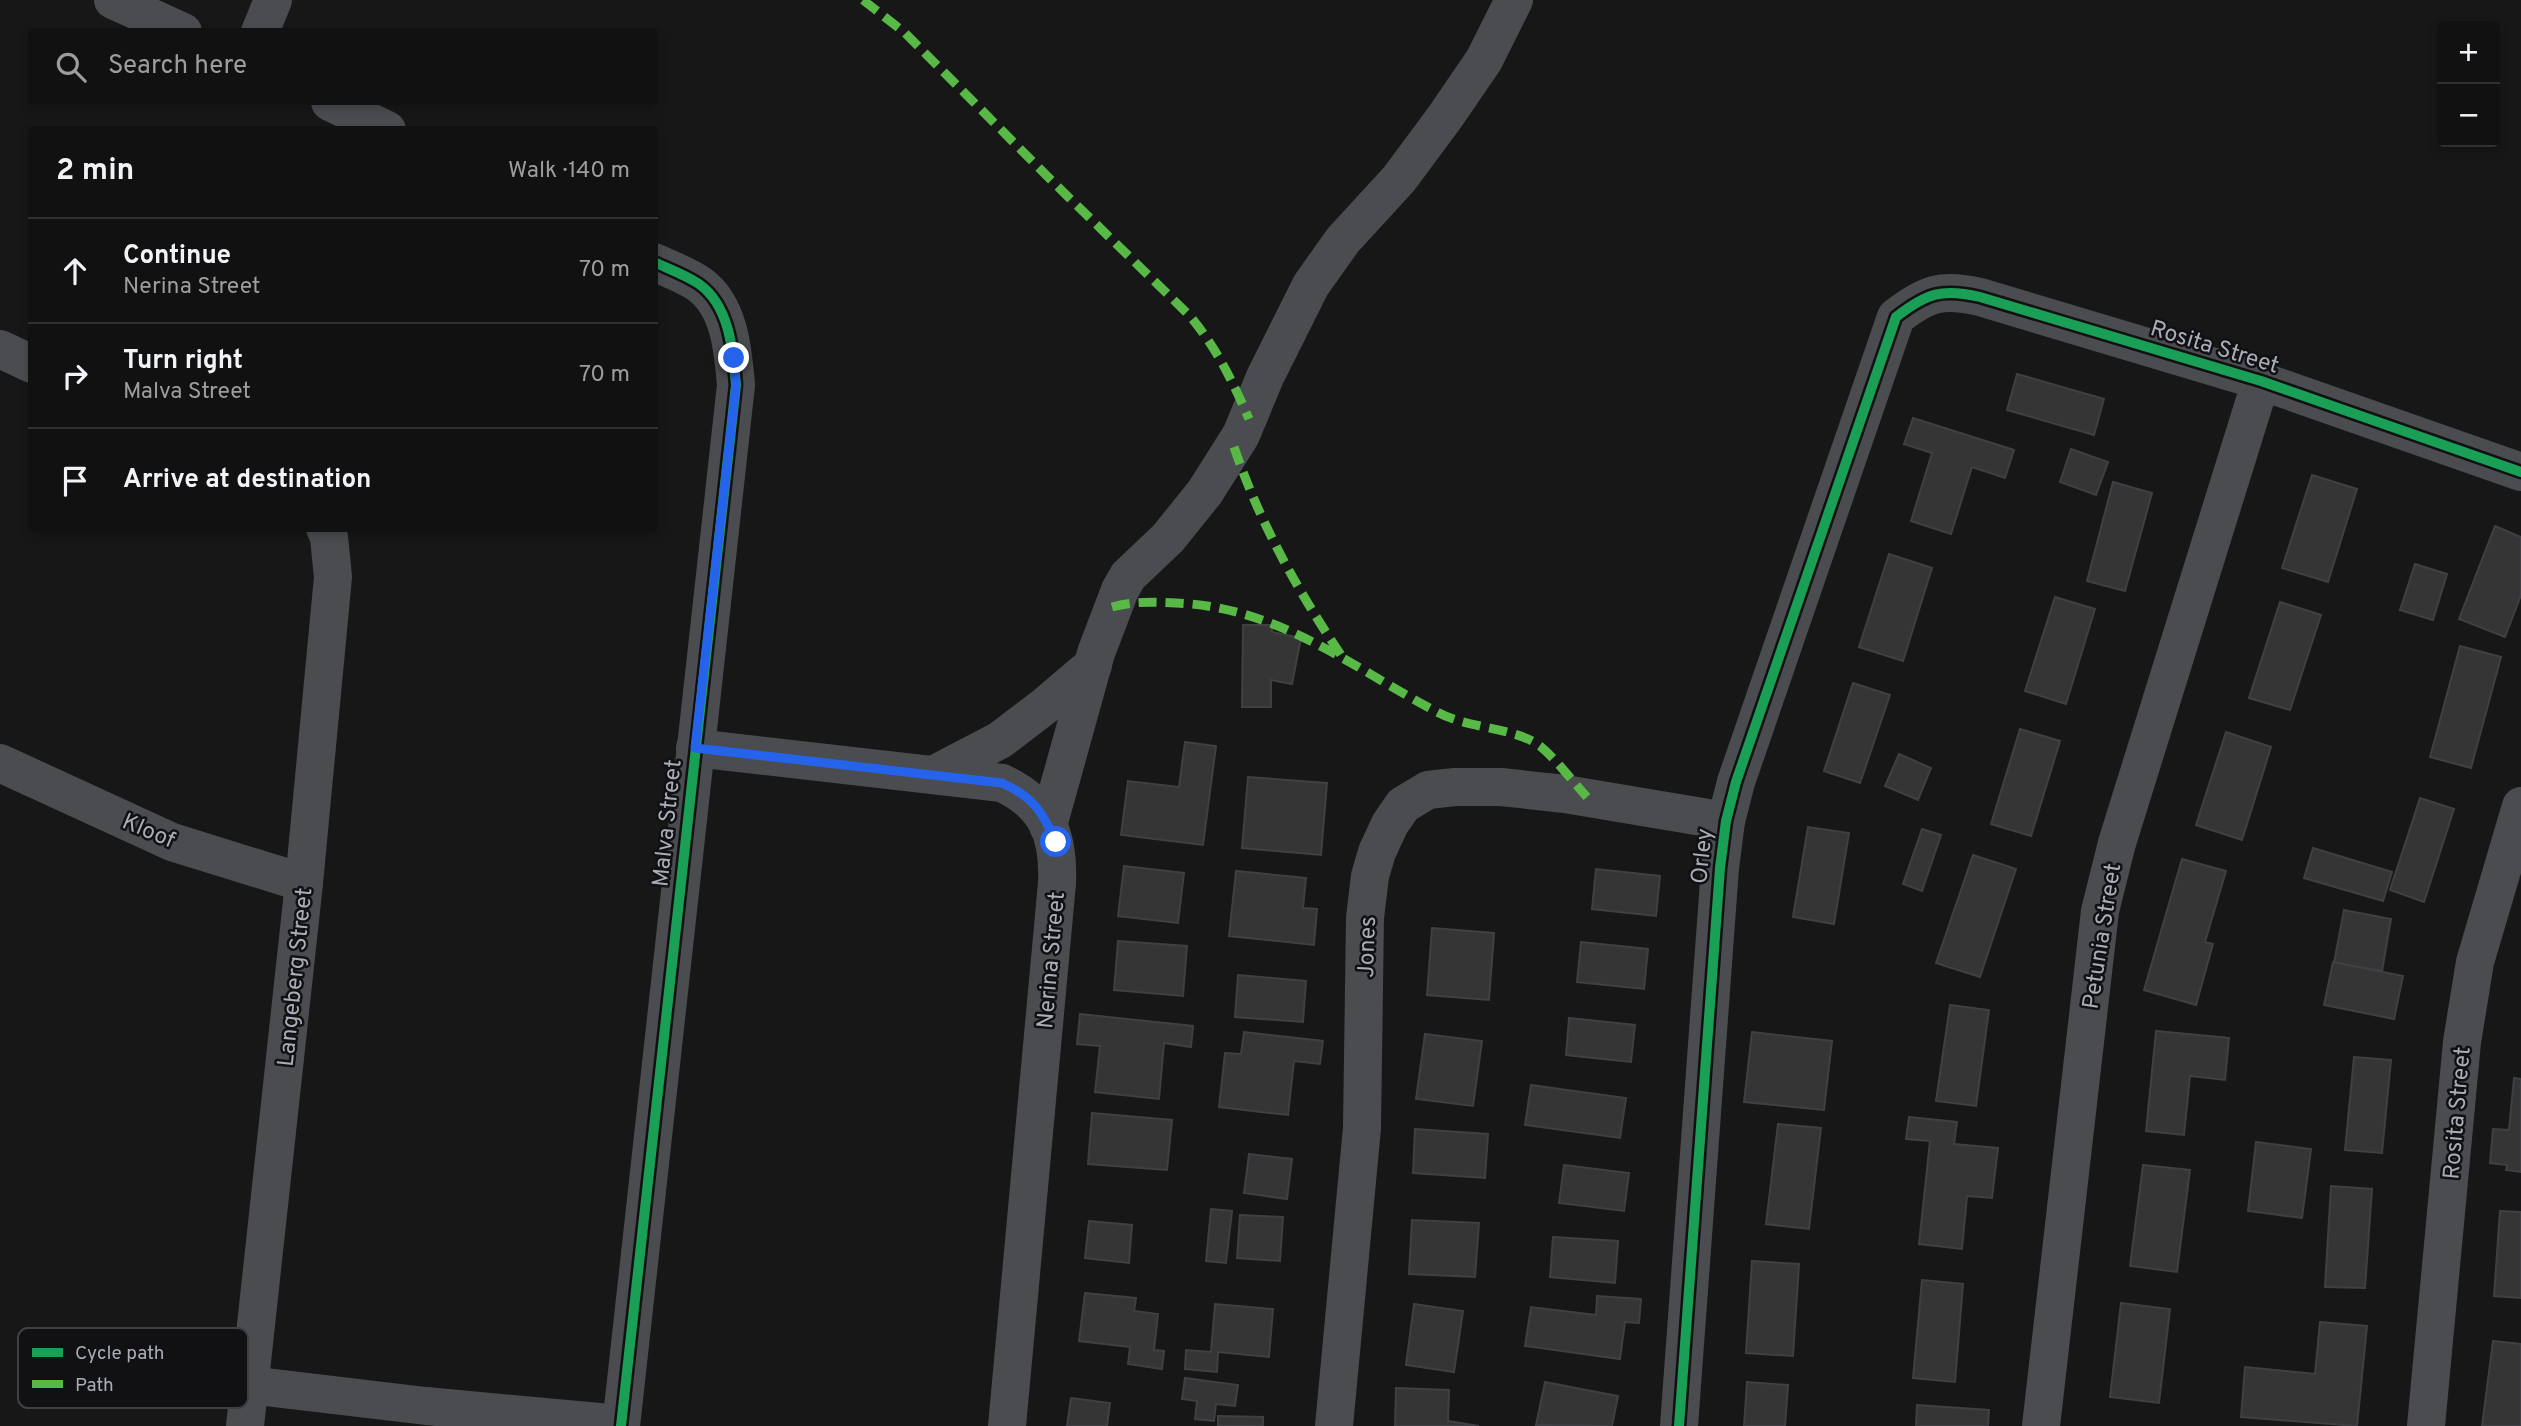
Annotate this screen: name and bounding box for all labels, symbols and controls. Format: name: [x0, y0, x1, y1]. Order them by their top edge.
map controls: [2437, 21, 2500, 147]
button: +: [2437, 21, 2500, 84]
search box: [28, 28, 658, 105]
icon: search: [52, 48, 90, 86]
text: Search here: [108, 50, 247, 83]
button: −: [2437, 84, 2500, 147]
text: 2 min: [56, 153, 134, 190]
text: Walk · 140 m: [508, 157, 630, 186]
text: Continue: [123, 240, 231, 273]
icon: ahead: [56, 252, 94, 290]
text: 70 m: [579, 256, 630, 285]
text: Nerina Street: [123, 273, 261, 302]
street label: Rosita Street: [2146, 315, 2282, 382]
route end: [718, 342, 749, 373]
text: Turn right: [123, 345, 243, 378]
icon: right: [56, 357, 94, 395]
text: 70 m: [579, 361, 630, 390]
text: Malva Street: [123, 378, 251, 407]
icon: arrive: [56, 462, 94, 500]
text: Arrive at destination: [123, 464, 371, 497]
street label: Malva Street: [647, 758, 690, 888]
street label: Kloof: [117, 808, 179, 856]
route start: [1040, 826, 1071, 857]
street label: Orley: [1686, 827, 1721, 886]
street label: Petunia Street: [2078, 861, 2129, 1012]
street label: Langeberg Street: [273, 886, 320, 1068]
street label: Nerina Street: [1032, 890, 1073, 1030]
street label: Jones: [1353, 916, 1384, 978]
street label: Rosita Street: [2438, 1046, 2479, 1181]
legend: [18, 1328, 248, 1408]
text: Cycle path: [75, 1342, 164, 1366]
text: Path: [75, 1374, 114, 1398]

